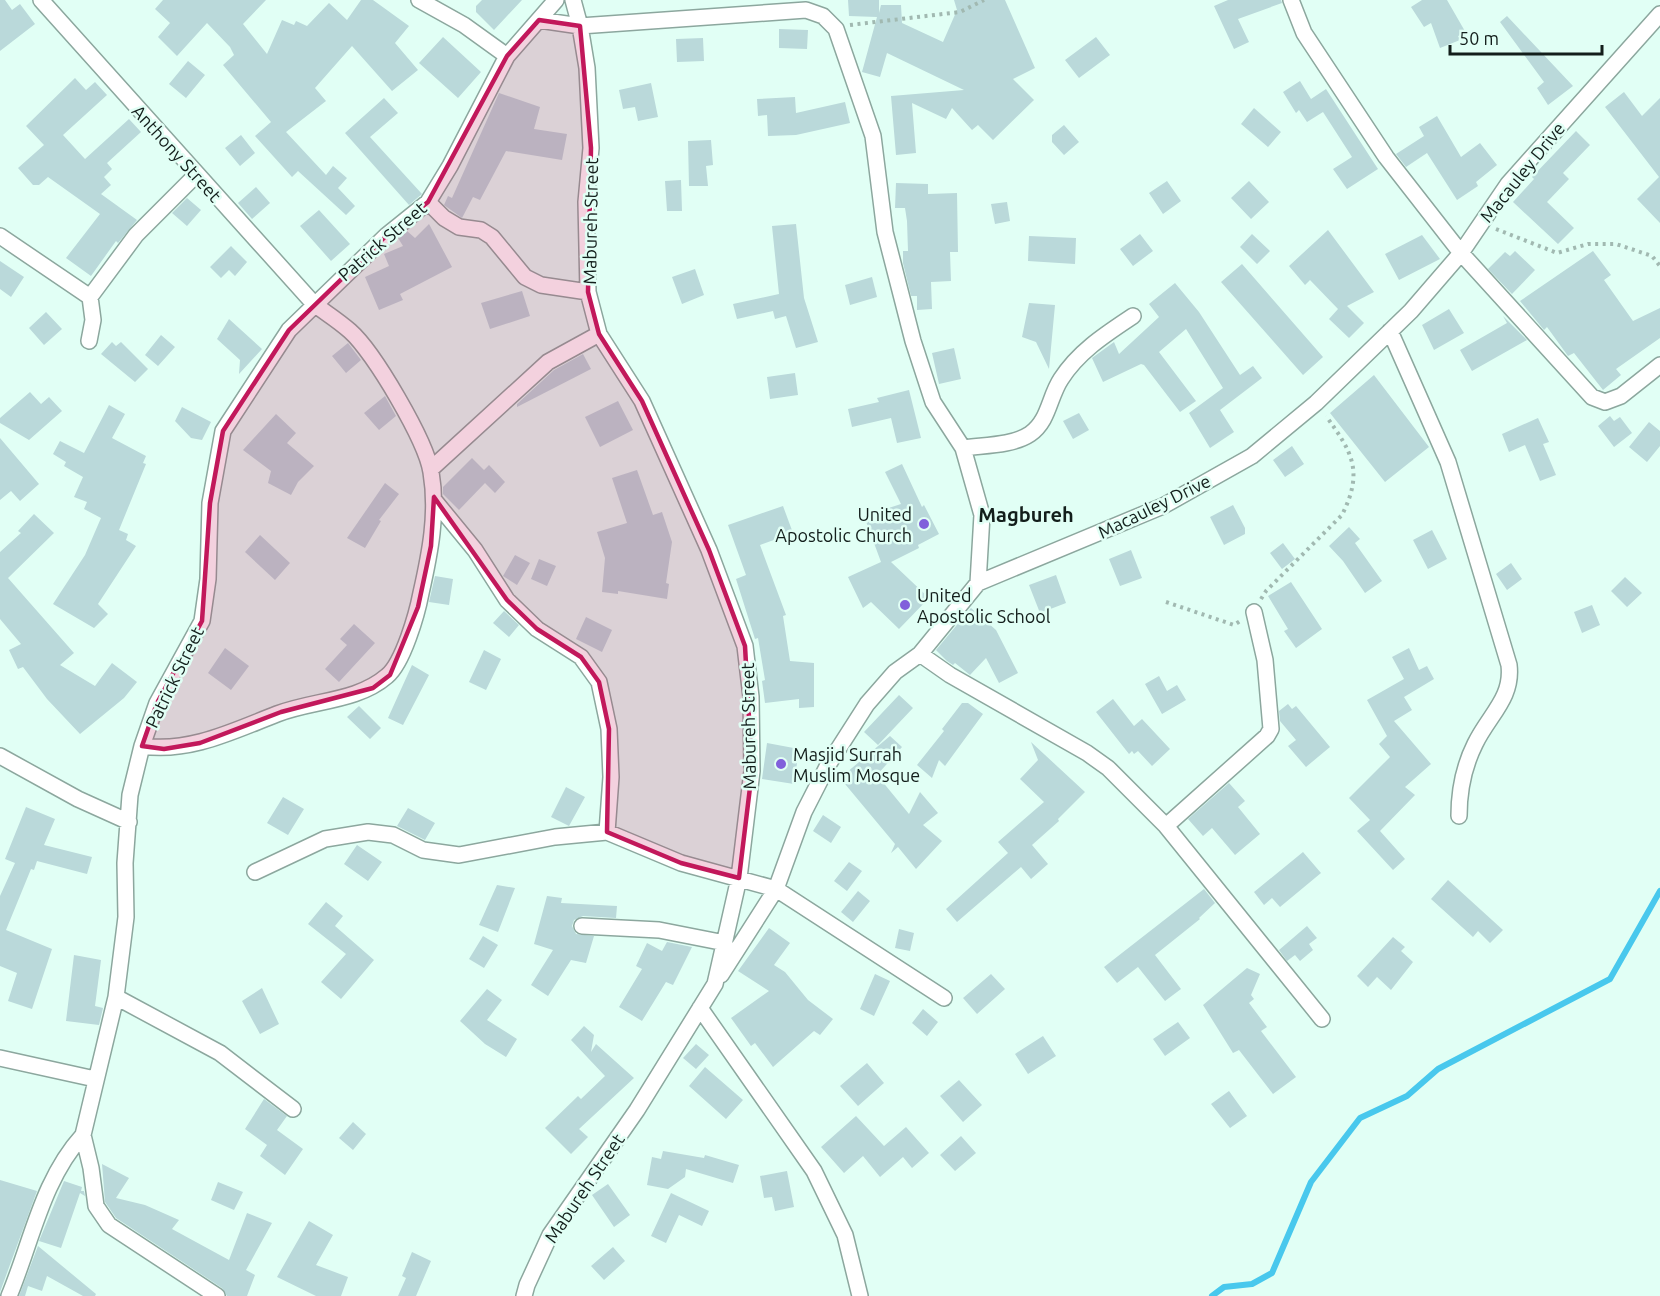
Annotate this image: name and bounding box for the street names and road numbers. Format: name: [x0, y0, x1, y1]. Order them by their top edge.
street label: Anthony Street: [128, 101, 226, 205]
street label: Macauley Drive: [1476, 118, 1568, 226]
street label: Mabureh Street: [579, 157, 601, 285]
street label: Patrick Street: [334, 197, 430, 285]
street label: Macauley Drive: [1094, 470, 1214, 542]
street label: Patrick Street: [141, 623, 207, 731]
street label: Mabureh Street: [737, 662, 759, 790]
street label: Mabureh Street: [540, 1130, 628, 1246]

